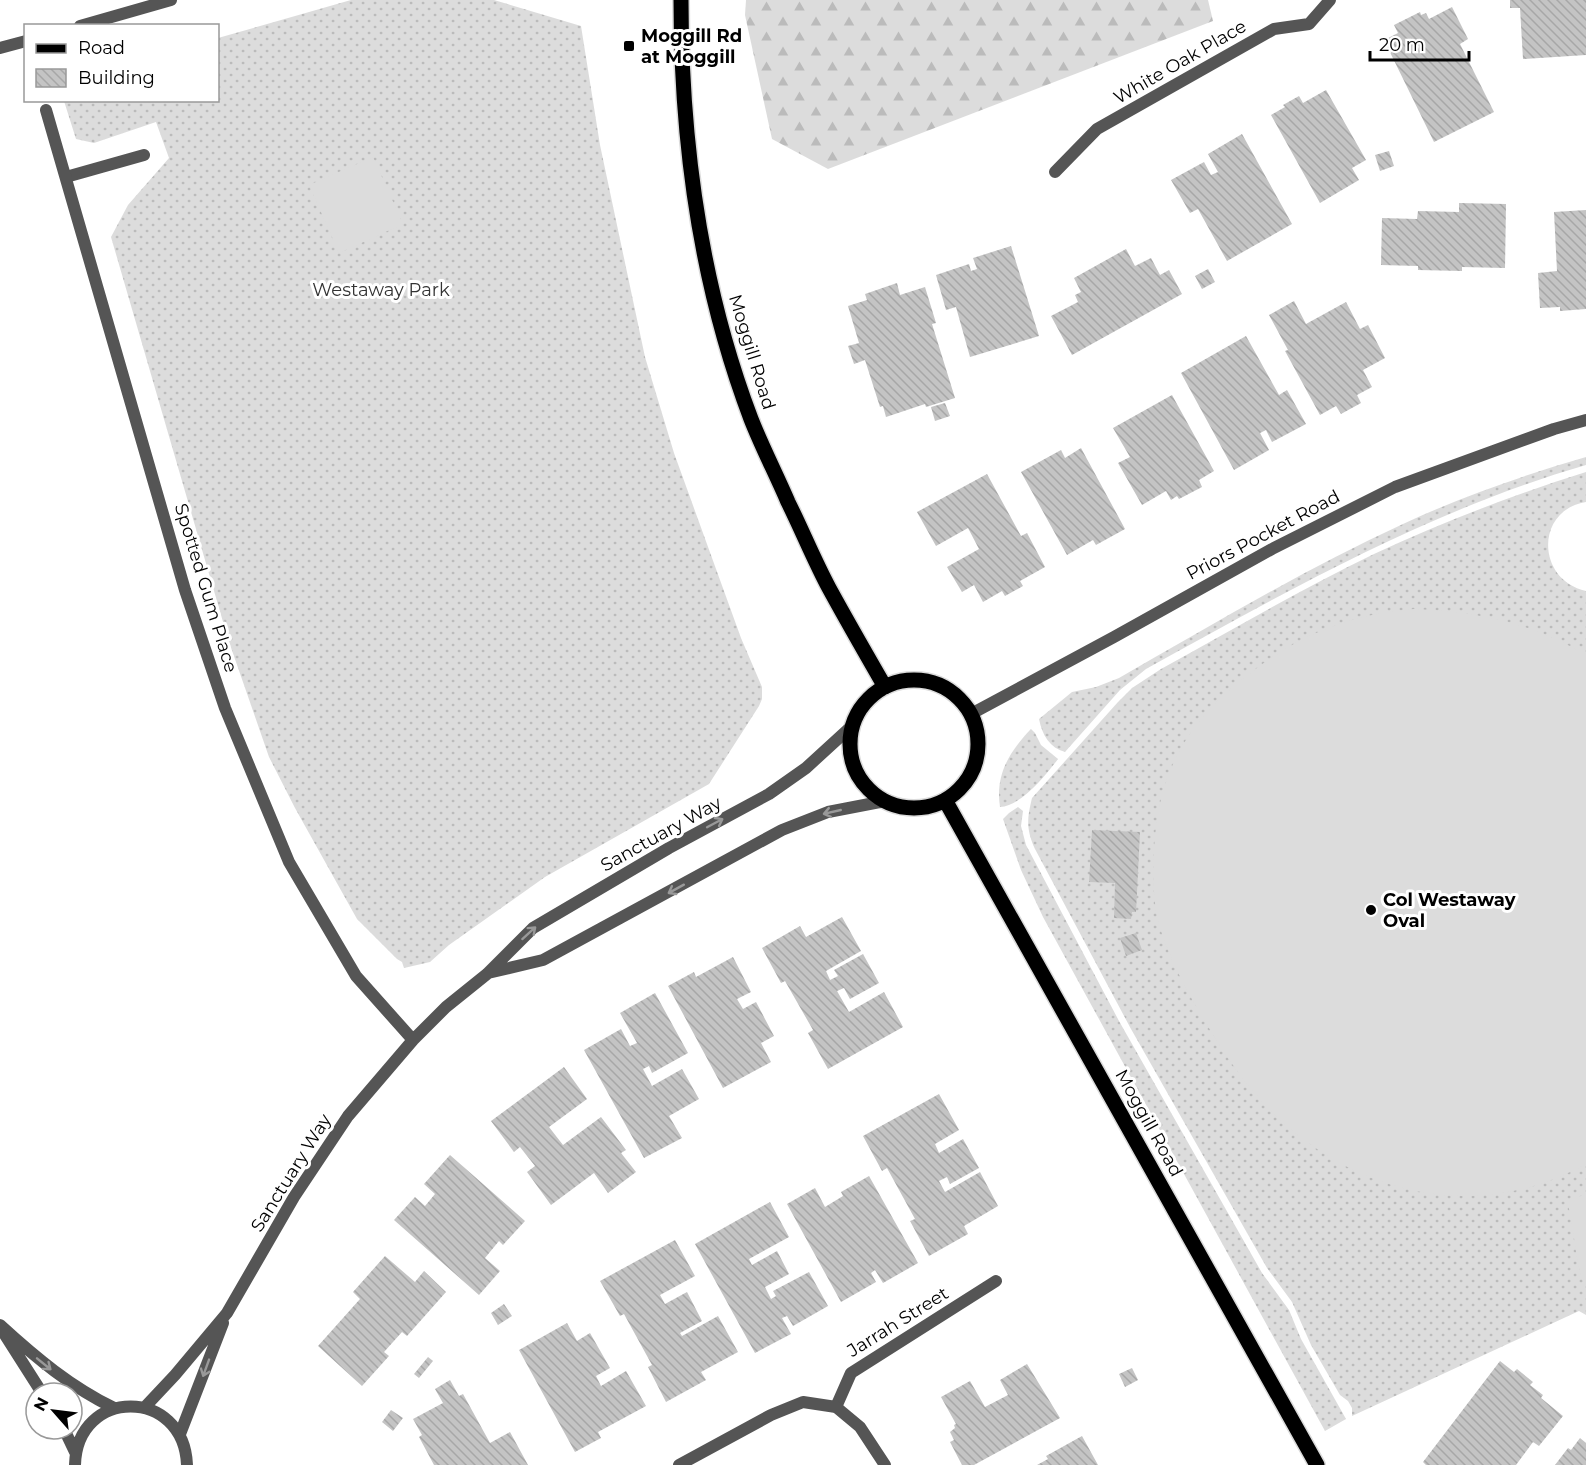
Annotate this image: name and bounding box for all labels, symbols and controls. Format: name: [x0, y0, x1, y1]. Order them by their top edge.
street label: White Oak Place: [1110, 15, 1250, 109]
legend: [24, 24, 219, 102]
scale bar: [1370, 24, 1469, 62]
place label: Moggill Rd at Moggill: [641, 25, 742, 68]
text: 20 m: [1379, 34, 1425, 56]
text: Road: [78, 37, 125, 59]
marker: Moggill Rd at Moggill: [622, 39, 636, 53]
text: Building: [78, 67, 155, 89]
park label: Westaway Park: [312, 279, 450, 301]
street label: Moggill Road: [724, 292, 780, 412]
street label: Priors Pocket Road: [1182, 485, 1344, 585]
street label: Spotted Gum Place: [170, 501, 242, 675]
street label: Sanctuary Way: [597, 792, 725, 876]
one-way arrow: [823, 807, 843, 818]
one-way arrow: [706, 817, 723, 829]
one-way arrow: [668, 883, 685, 895]
place label: Col Westaway Oval: [1383, 889, 1516, 932]
marker: Col Westaway Oval: [1364, 903, 1378, 917]
one-way arrow: [521, 926, 536, 940]
street label: Moggill Road: [1110, 1065, 1188, 1181]
street label: Sanctuary Way: [246, 1110, 336, 1236]
street label: Jarrah Street: [843, 1282, 953, 1362]
one-way arrow: [36, 1357, 52, 1370]
one-way arrow: [199, 1358, 210, 1377]
north arrow: [24, 1381, 84, 1441]
text: N: [30, 1394, 53, 1414]

